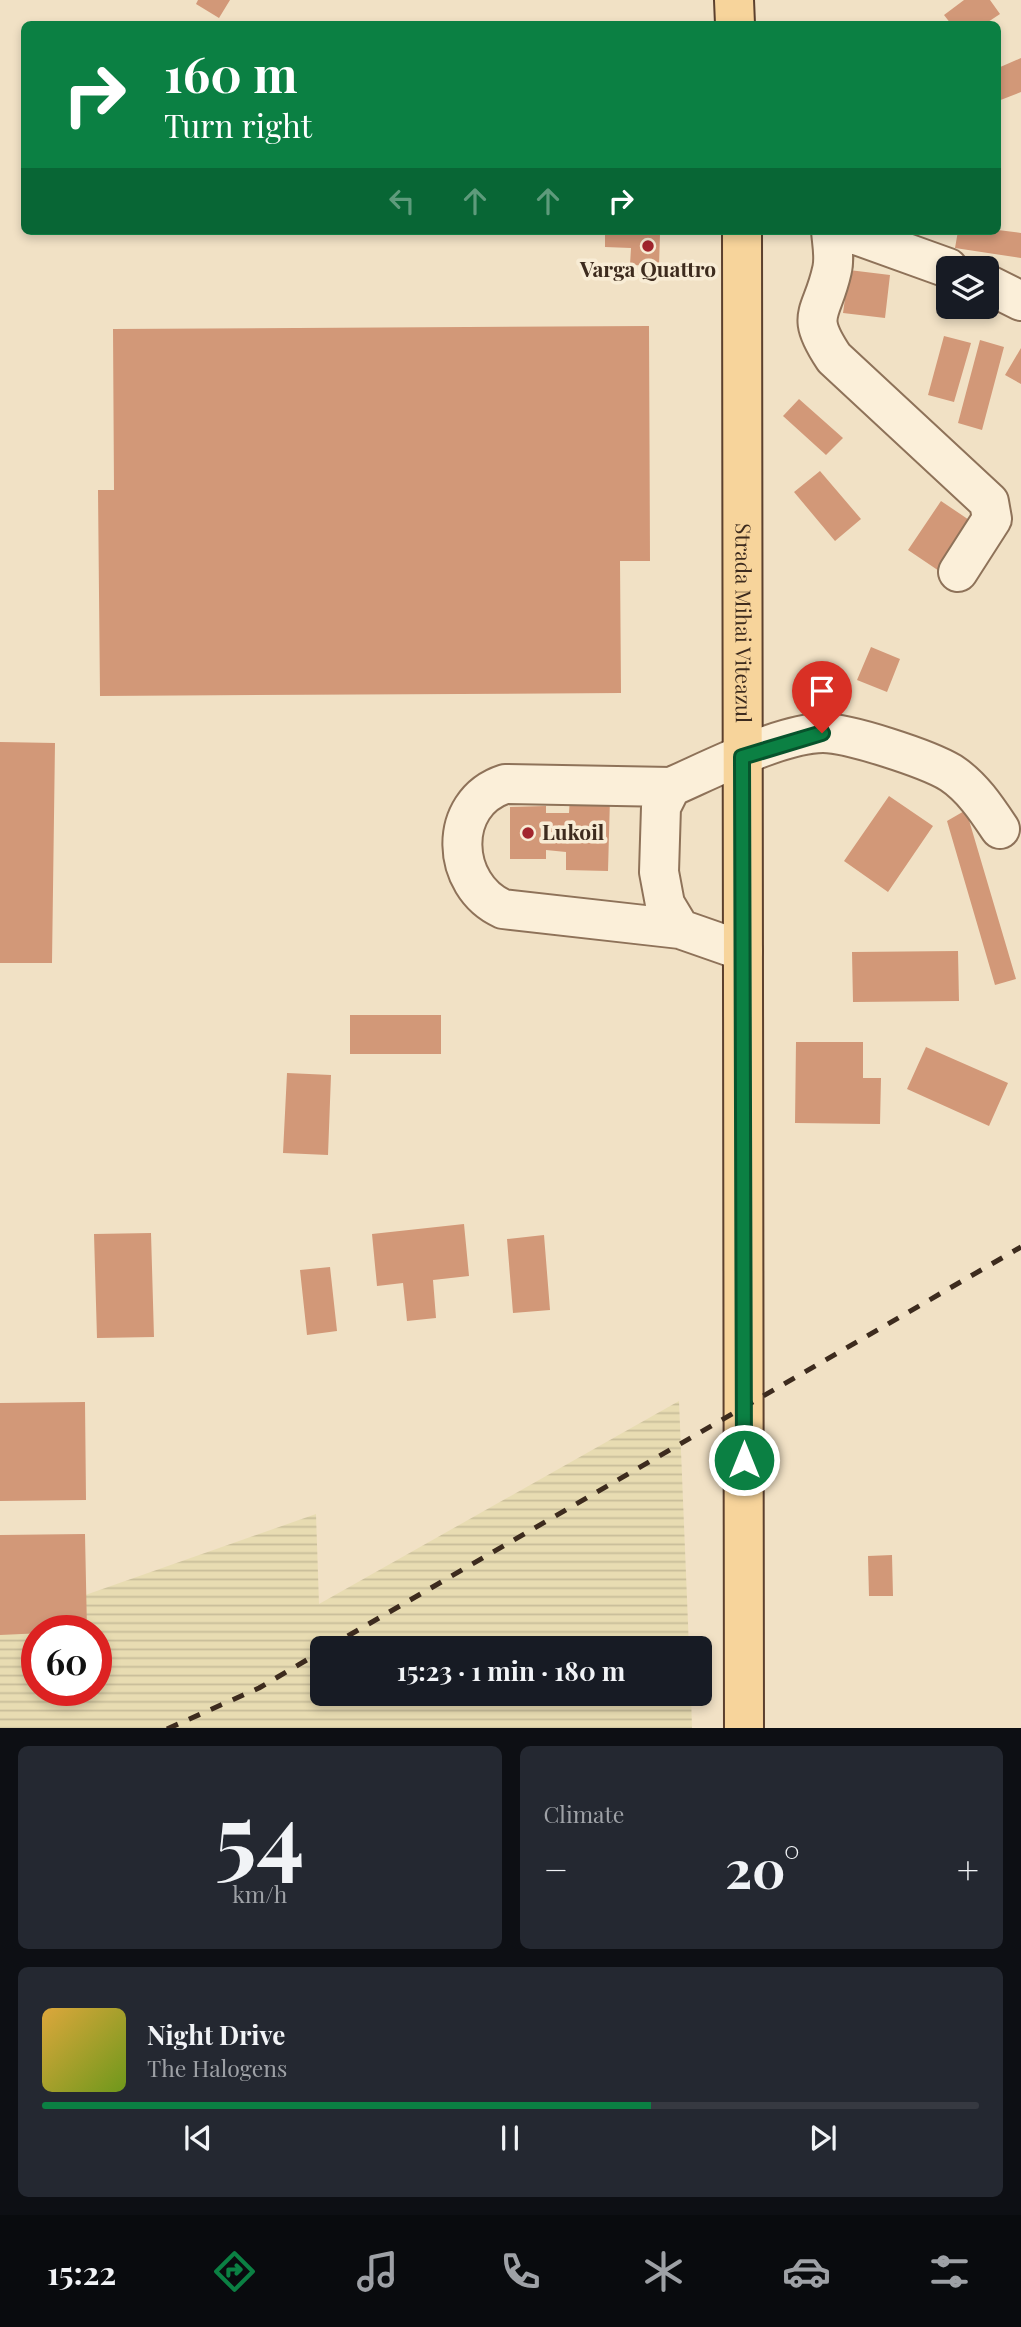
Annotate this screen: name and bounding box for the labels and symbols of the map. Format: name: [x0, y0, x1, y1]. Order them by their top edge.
marker: Varga Quattro: [640, 238, 656, 254]
place label: Varga Quattro: [579, 254, 716, 282]
street label: Strada Mihai Viteazul: [730, 523, 759, 723]
pin: [792, 661, 852, 733]
place label: Lukoil: [542, 817, 605, 845]
marker: Lukoil: [520, 825, 536, 841]
position arrow: [707, 1423, 781, 1497]
speed limit sign: 60: [21, 1615, 112, 1706]

